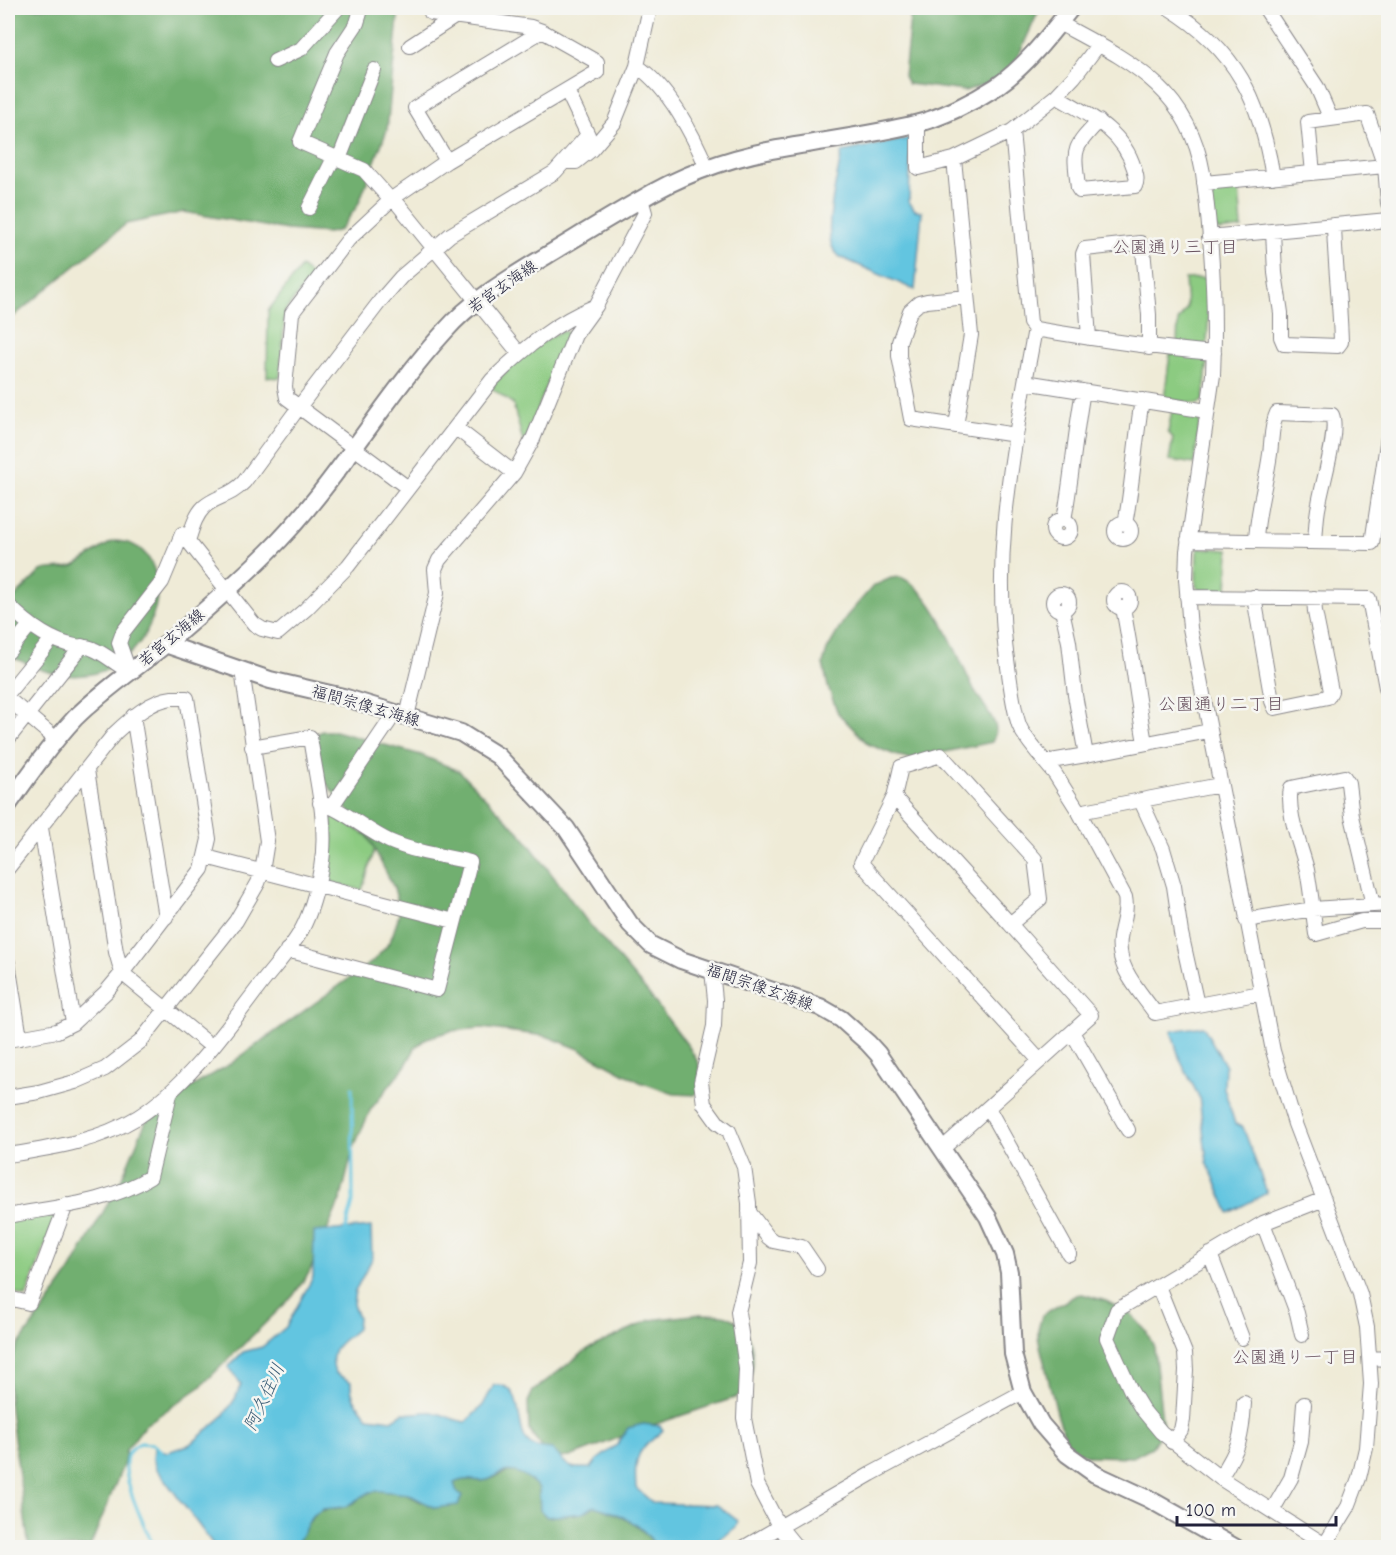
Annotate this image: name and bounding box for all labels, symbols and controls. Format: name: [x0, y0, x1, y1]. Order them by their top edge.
district label: 公園通り三丁目: [1112, 237, 1238, 258]
street label: 若宮玄海線: [465, 256, 541, 317]
street label: 若宮玄海線: [135, 605, 208, 670]
street label: 福間宗像玄海線: [309, 682, 422, 730]
district label: 公園通り二丁目: [1158, 694, 1284, 715]
street label: 福間宗像玄海線: [704, 960, 816, 1014]
district label: 公園通り一丁目: [1232, 1347, 1358, 1368]
water label: 阿久住川: [240, 1360, 289, 1434]
scale bar: [1177, 1489, 1336, 1527]
text: 100 m: [1186, 1500, 1236, 1521]

